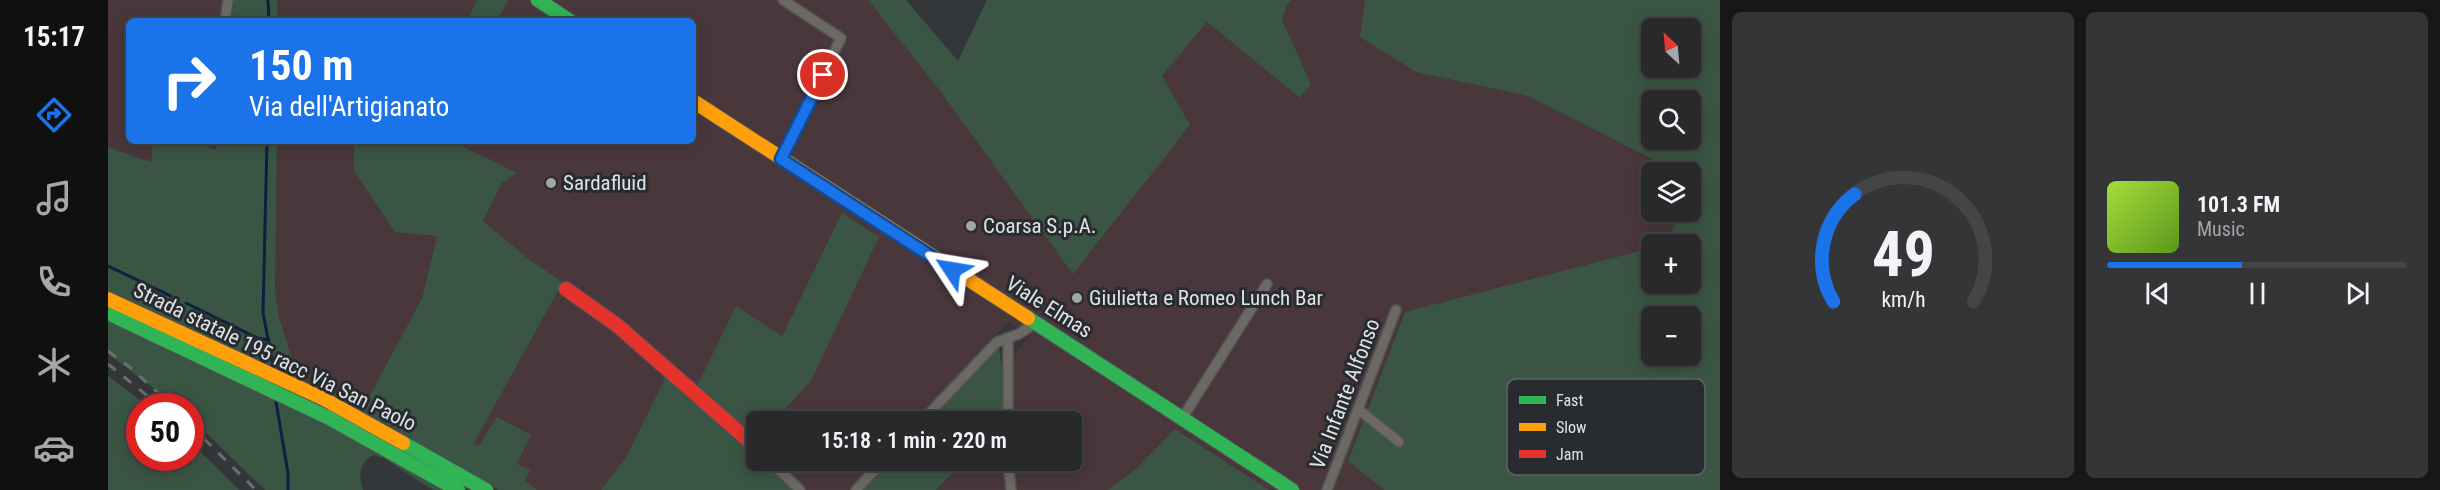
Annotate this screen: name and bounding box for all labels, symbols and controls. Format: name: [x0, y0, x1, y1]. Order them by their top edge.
north arrow: [1641, 18, 1701, 78]
map controls: [1641, 18, 1701, 366]
text: 15:17: [23, 21, 85, 53]
text: 150 m: [249, 41, 354, 90]
icon: right: [150, 42, 228, 120]
pin: [797, 49, 848, 100]
icon: arrive: [806, 58, 839, 91]
button: search: [1641, 90, 1701, 150]
text: Via dell'Artigianato: [249, 91, 449, 123]
icon: directions: [33, 94, 75, 136]
button: layers: [1641, 162, 1701, 222]
place label: Sardafluid: [563, 171, 647, 195]
marker: Sardafluid: [544, 176, 558, 190]
icon: music: [33, 177, 75, 219]
text: 101.3 FM: [2197, 192, 2280, 217]
place label: Coarsa S.p.A.: [983, 214, 1096, 238]
text: Music: [2197, 217, 2245, 241]
text: 49: [1871, 218, 1935, 291]
marker: Coarsa S.p.A.: [964, 219, 978, 233]
button: +: [1641, 234, 1701, 294]
position arrow: [920, 238, 984, 302]
icon: phone: [33, 261, 75, 303]
street label: Viale Elmas: [1002, 271, 1096, 343]
icon: previous: [2141, 277, 2174, 310]
icon: pause: [2241, 277, 2274, 310]
icon: next: [2341, 277, 2374, 310]
street label: Strada statale 195 racc Via San Paolo: [130, 278, 420, 436]
place label: Giulietta e Romeo Lunch Bar: [1089, 286, 1323, 310]
text: km/h: [1881, 287, 1925, 312]
marker: Giulietta e Romeo Lunch Bar: [1070, 291, 1084, 305]
button: −: [1641, 306, 1701, 366]
street label: Via Infante Alfonso: [1305, 315, 1385, 473]
icon: climate: [33, 344, 75, 386]
legend: [1507, 379, 1705, 475]
text: Fast: [1556, 391, 1583, 410]
speed limit sign: 50: [126, 393, 204, 471]
text: Slow: [1556, 418, 1586, 437]
icon: car: [33, 427, 75, 469]
text: 15:18 · 1 min · 220 m: [821, 428, 1007, 453]
text: Jam: [1556, 445, 1583, 464]

